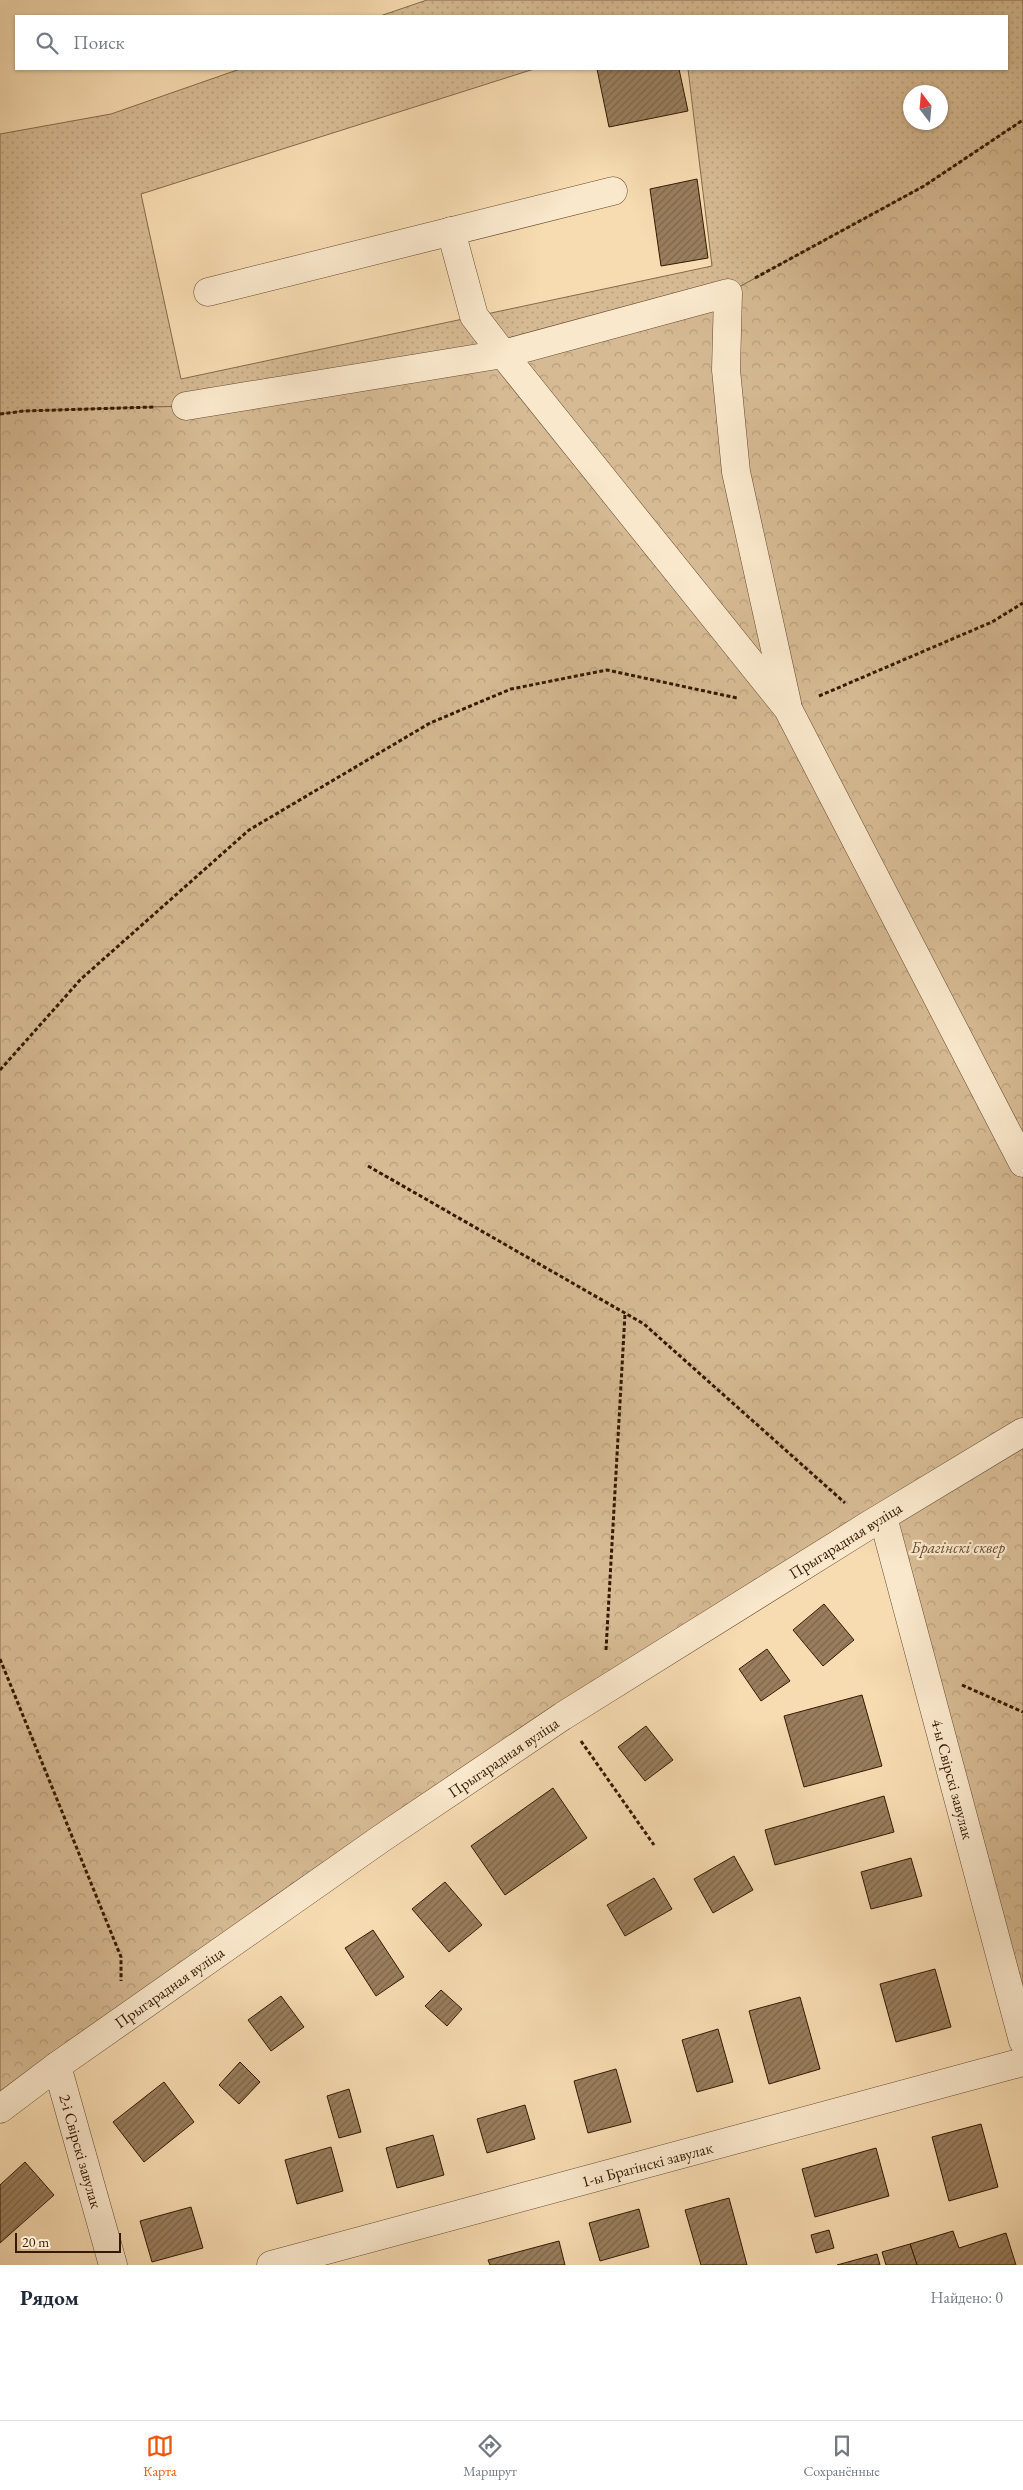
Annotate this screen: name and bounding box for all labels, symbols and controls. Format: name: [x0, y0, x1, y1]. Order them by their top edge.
search box: [15, 15, 1008, 70]
icon: search: [33, 29, 61, 57]
text: Поиск: [73, 30, 125, 55]
north arrow: [903, 85, 948, 130]
street label: Прыгарадная вуліца: [785, 1497, 906, 1584]
park label: Брагінскі сквер: [910, 1537, 1005, 1558]
street label: Прыгарадная вуліца: [444, 1712, 563, 1802]
street label: 4-ы Свірскі завулак: [926, 1717, 979, 1842]
street label: Прыгарадная вуліца: [110, 1941, 229, 2033]
street label: 2-і Свірскі завулак: [54, 2092, 107, 2211]
street label: 1-ы Брагінскі завулак: [579, 2137, 715, 2192]
scale bar: [15, 2230, 121, 2253]
text: 20 m: [22, 2233, 49, 2251]
text: Рядом: [20, 2284, 79, 2311]
text: Найдено: 0: [931, 2287, 1003, 2308]
tab: Карта: [143, 2432, 177, 2480]
tab: Маршрут: [463, 2432, 517, 2480]
tab: Сохранённые: [803, 2432, 880, 2480]

